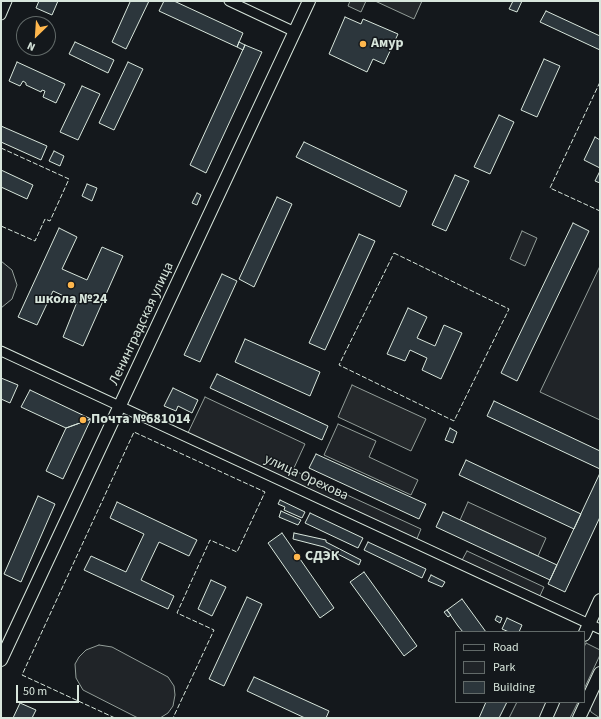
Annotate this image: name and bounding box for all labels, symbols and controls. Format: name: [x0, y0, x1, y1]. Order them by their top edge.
north arrow: [16, 16, 56, 56]
place label: Амур: [371, 36, 404, 52]
text: N: [25, 38, 38, 55]
marker: Амур: [358, 39, 368, 49]
street label: Ленинградская улица: [106, 260, 178, 388]
marker: школа №24: [66, 280, 76, 290]
place label: школа №24: [35, 292, 107, 308]
place label: Почта №681014: [91, 412, 190, 428]
marker: Почта №681014: [78, 415, 88, 425]
street label: улица Орехова: [261, 451, 351, 505]
place label: СДЭК: [305, 549, 339, 565]
marker: СДЭК: [292, 552, 302, 562]
legend: [455, 631, 585, 703]
text: Road: [493, 639, 519, 656]
text: Park: [493, 659, 515, 676]
scale bar: [18, 677, 81, 703]
text: Building: [493, 679, 535, 696]
text: 50 m: [23, 683, 47, 700]

